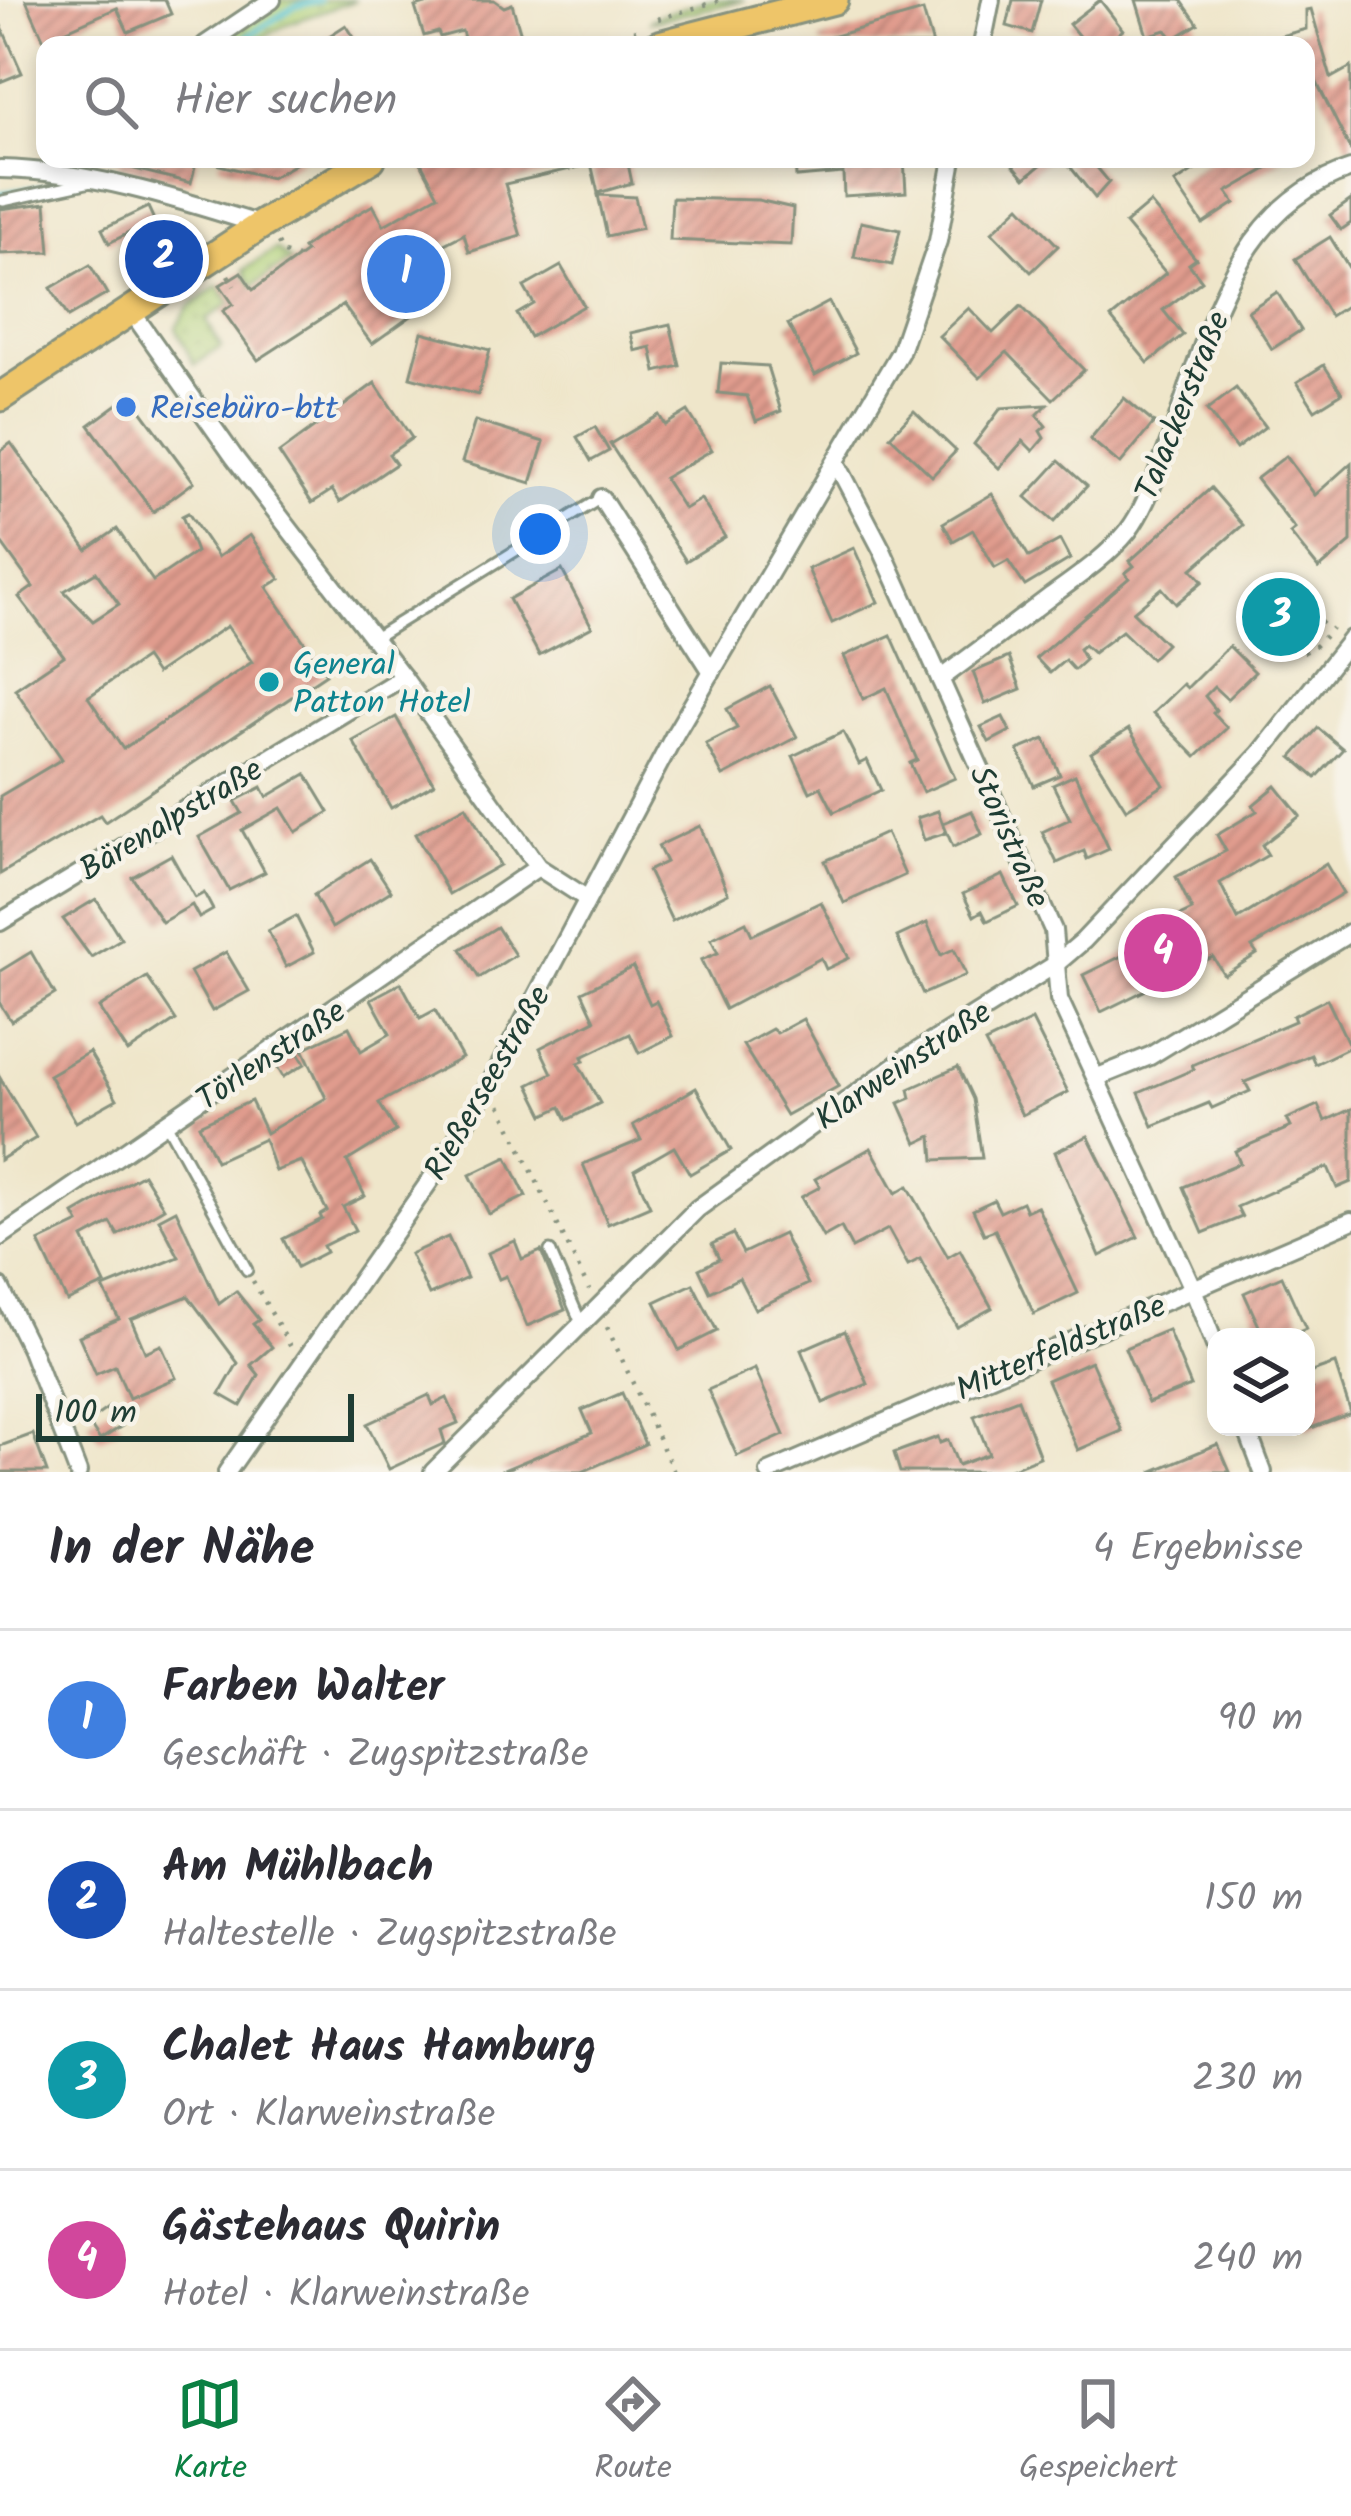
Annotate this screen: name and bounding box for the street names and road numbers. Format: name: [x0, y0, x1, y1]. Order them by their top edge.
street label: Talackerstraße: [1122, 304, 1246, 509]
street label: Bärenalpstraße: [70, 745, 274, 897]
street label: Storistraße: [953, 757, 1063, 917]
street label: Rießerseestraße: [412, 976, 567, 1191]
street label: Törlenstraße: [186, 987, 358, 1127]
street label: Klarweinstraße: [805, 988, 1003, 1146]
street label: Mitterfeldstraße: [948, 1281, 1175, 1417]

